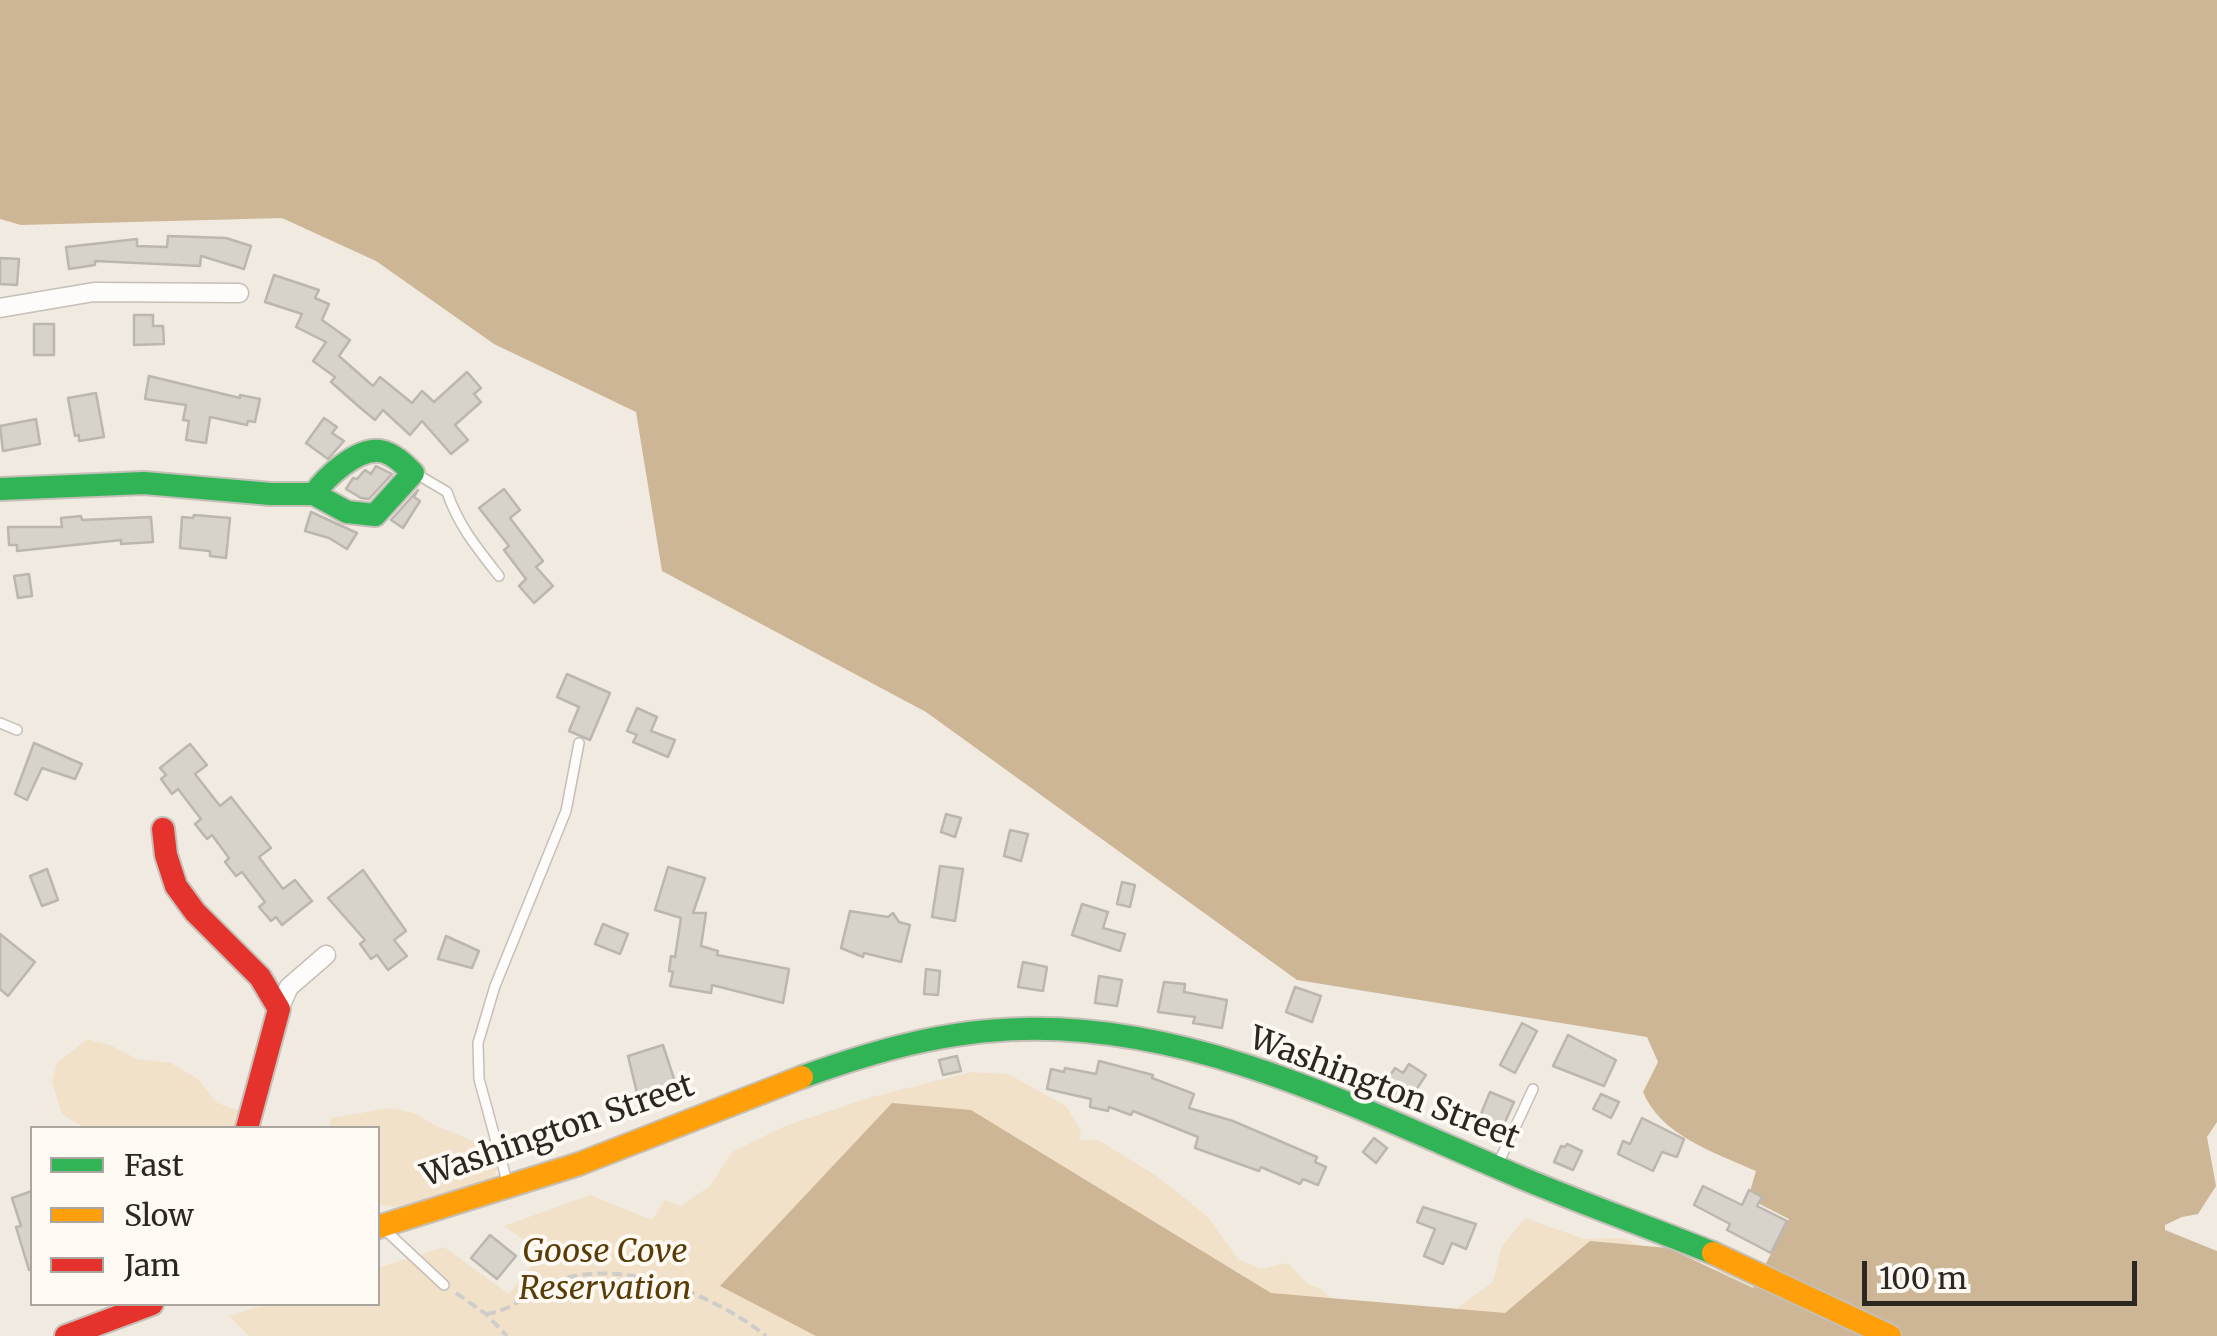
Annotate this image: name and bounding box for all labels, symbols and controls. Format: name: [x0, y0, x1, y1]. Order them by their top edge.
street label: Washington Street: [1244, 1020, 1524, 1158]
street label: Washington Street: [417, 1067, 699, 1197]
legend: [30, 1126, 380, 1306]
text: Fast: [124, 1146, 184, 1184]
text: Slow: [124, 1196, 194, 1234]
park label: Goose Cove Reservation: [519, 1234, 691, 1309]
scale bar: [1867, 1241, 2142, 1303]
text: Jam: [124, 1246, 180, 1284]
text: 100 m: [1879, 1259, 1967, 1297]

